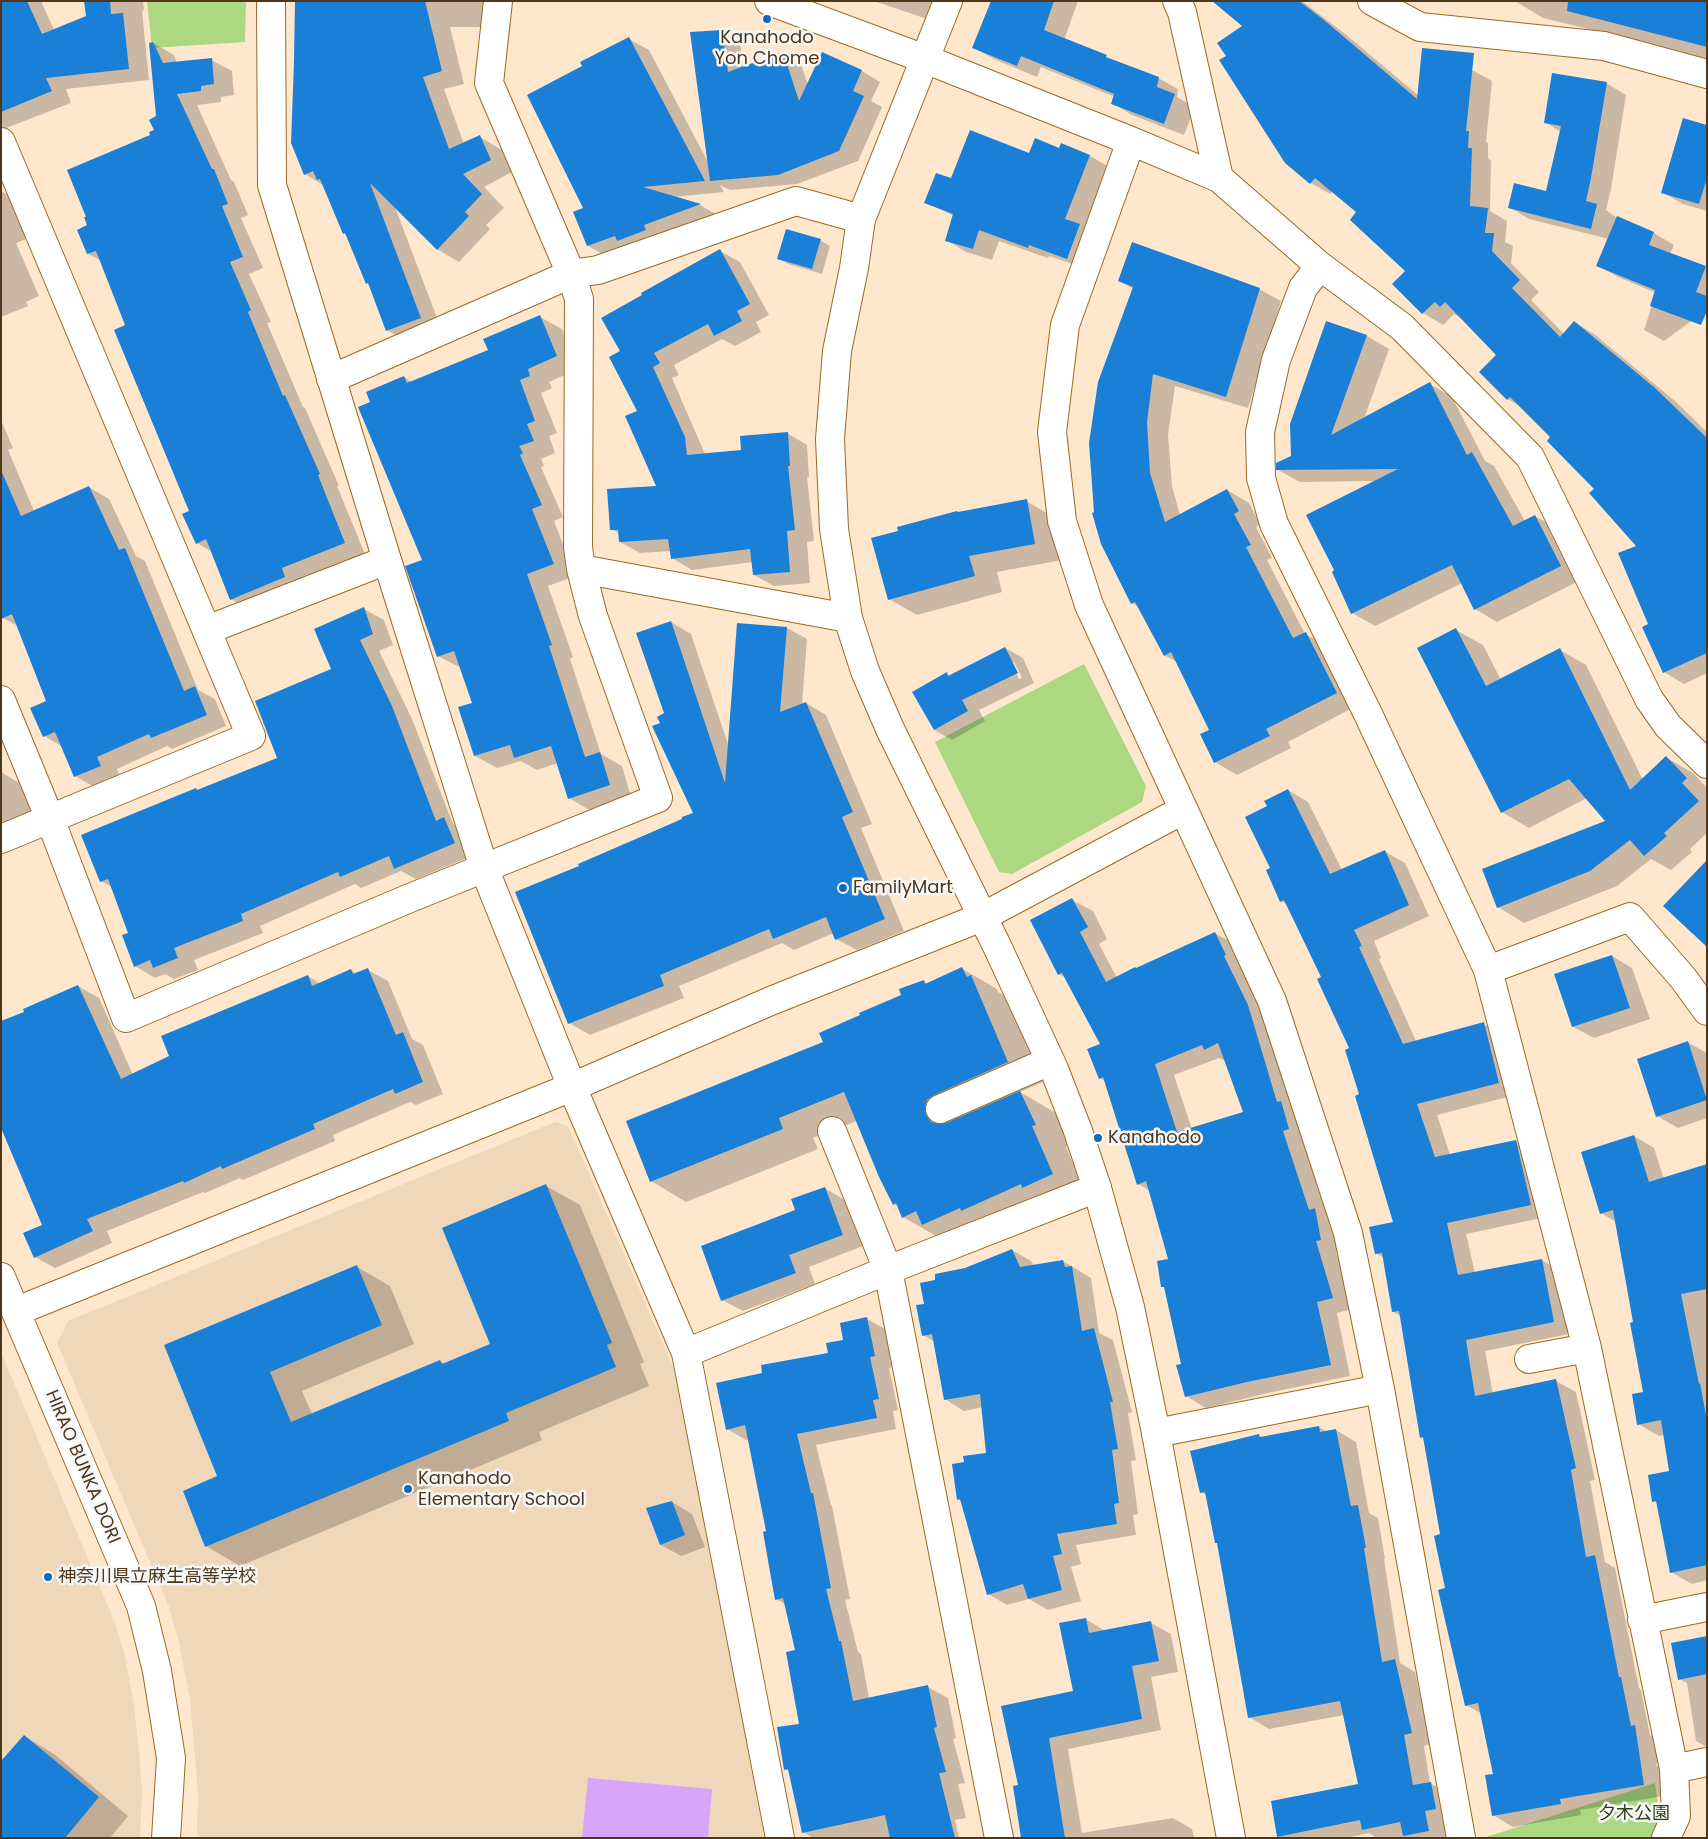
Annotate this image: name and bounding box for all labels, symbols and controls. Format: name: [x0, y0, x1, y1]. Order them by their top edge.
marker: Kanahodo Yon Chome: [761, 13, 773, 25]
place label: Kanahodo Yon Chome: [715, 27, 819, 70]
place label: FamilyMart: [853, 877, 953, 899]
marker: FamilyMart: [837, 882, 849, 894]
place label: Kanahodo: [1108, 1127, 1201, 1149]
marker: Kanahodo: [1092, 1132, 1104, 1144]
street label: HIRAO BUNKA DORI: [40, 1387, 124, 1547]
place label: Kanahodo Elementary School: [418, 1468, 585, 1510]
marker: Kanahodo Elementary School: [402, 1483, 414, 1495]
place label: 神奈川県立麻生高等学校: [58, 1566, 256, 1588]
marker: 神奈川県立麻生高等学校: [42, 1571, 54, 1583]
park label: 夕木公園: [1598, 1803, 1670, 1825]

